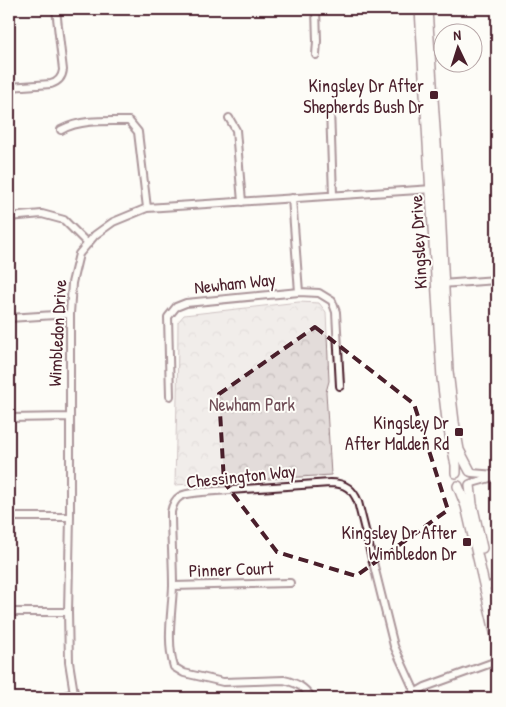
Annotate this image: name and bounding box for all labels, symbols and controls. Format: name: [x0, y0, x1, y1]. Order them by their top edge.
north arrow: [434, 22, 484, 72]
text: N: [453, 25, 462, 44]
place label: Kingsley Dr After Shepherds Bush Dr: [303, 73, 424, 119]
marker: Kingsley Dr After Shepherds Bush Dr: [428, 89, 440, 101]
street label: Kingsley Drive: [403, 194, 433, 290]
street label: Newham Way: [193, 266, 277, 300]
street label: Wimbledon Drive: [42, 279, 72, 387]
park label: Newham Park: [209, 392, 296, 417]
place label: Kingsley Dr After Malden Rd: [345, 410, 449, 456]
marker: Kingsley Dr After Malden Rd: [453, 426, 465, 438]
street label: Chessington Way: [185, 458, 297, 494]
place label: Kingsley Dr After Wimbledon Dr: [342, 520, 457, 566]
marker: Kingsley Dr After Wimbledon Dr: [461, 536, 473, 548]
street label: Pinner Court: [188, 555, 275, 583]

